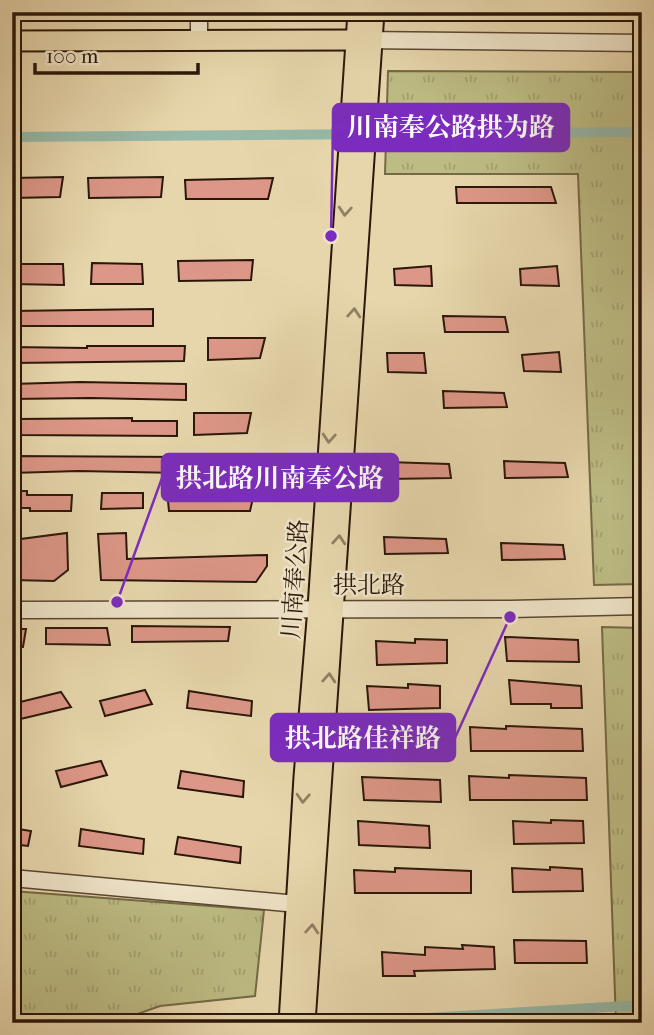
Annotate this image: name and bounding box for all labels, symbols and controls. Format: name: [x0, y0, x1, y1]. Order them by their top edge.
scale bar: [35, 32, 198, 76]
text: 100 m: [46, 44, 99, 68]
callout: 川南奉公路拱为路: [333, 104, 569, 151]
text: 川南奉公路拱为路: [347, 112, 555, 143]
one-way arrow: [337, 206, 352, 217]
one-way arrow: [346, 307, 361, 318]
one-way arrow: [322, 433, 337, 444]
callout: 拱北路川南奉公路: [162, 454, 398, 501]
text: 拱北路川南奉公路: [176, 463, 384, 494]
street label: 川南奉公路: [277, 518, 313, 640]
one-way arrow: [331, 534, 346, 545]
street label: 拱北路: [333, 571, 405, 599]
one-way arrow: [322, 672, 337, 683]
callout: 拱北路佳祥路: [271, 714, 455, 761]
text: 拱北路佳祥路: [285, 723, 441, 754]
one-way arrow: [295, 793, 310, 804]
one-way arrow: [304, 923, 319, 934]

